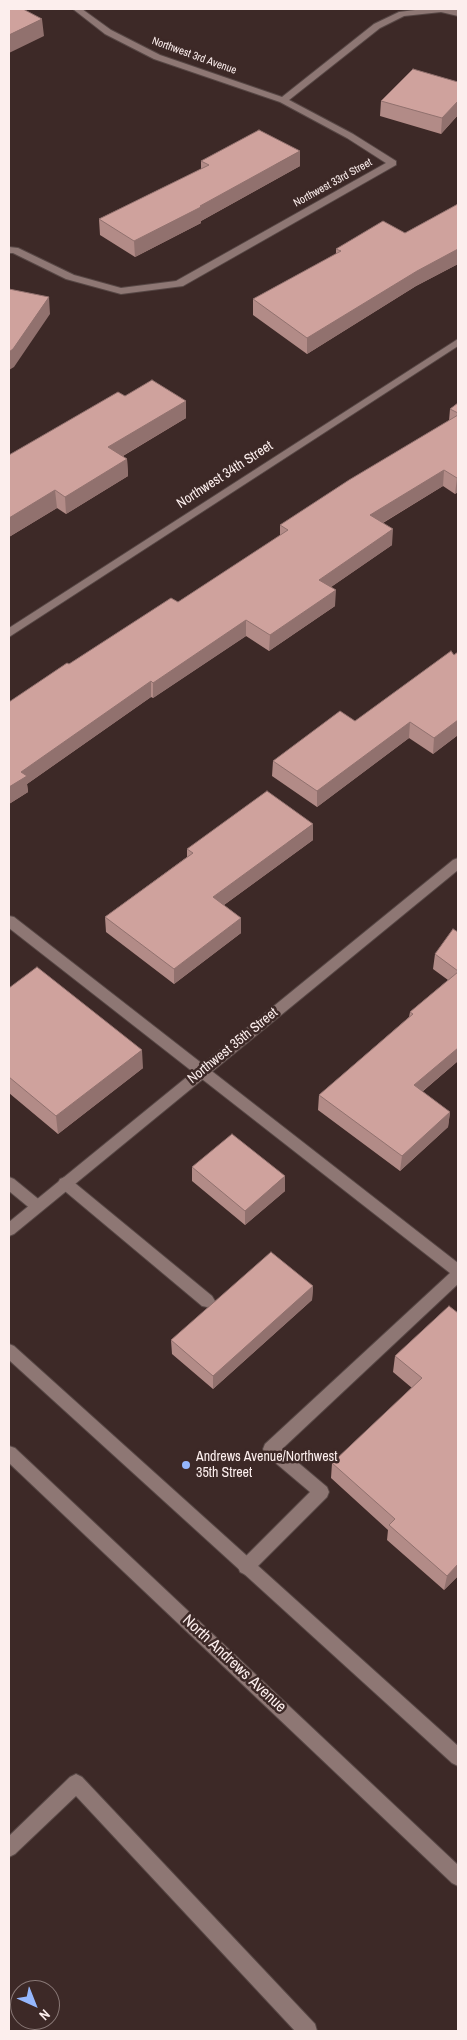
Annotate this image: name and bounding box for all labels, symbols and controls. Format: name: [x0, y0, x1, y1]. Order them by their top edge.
street label: Northwest 3rd Avenue: [150, 35, 238, 77]
street label: Northwest 33rd Street: [291, 156, 375, 210]
street label: Northwest 34th Street: [174, 438, 276, 512]
street label: Northwest 35th Street: [185, 1005, 281, 1087]
place label: Andrews Avenue/Northwest 35th Street: [196, 1449, 337, 1481]
marker: Andrews Avenue/Northwest 35th Street: [180, 1459, 192, 1471]
street label: North Andrews Avenue: [178, 1611, 290, 1717]
north arrow: [10, 1980, 60, 2030]
text: N: [35, 2006, 54, 2024]

